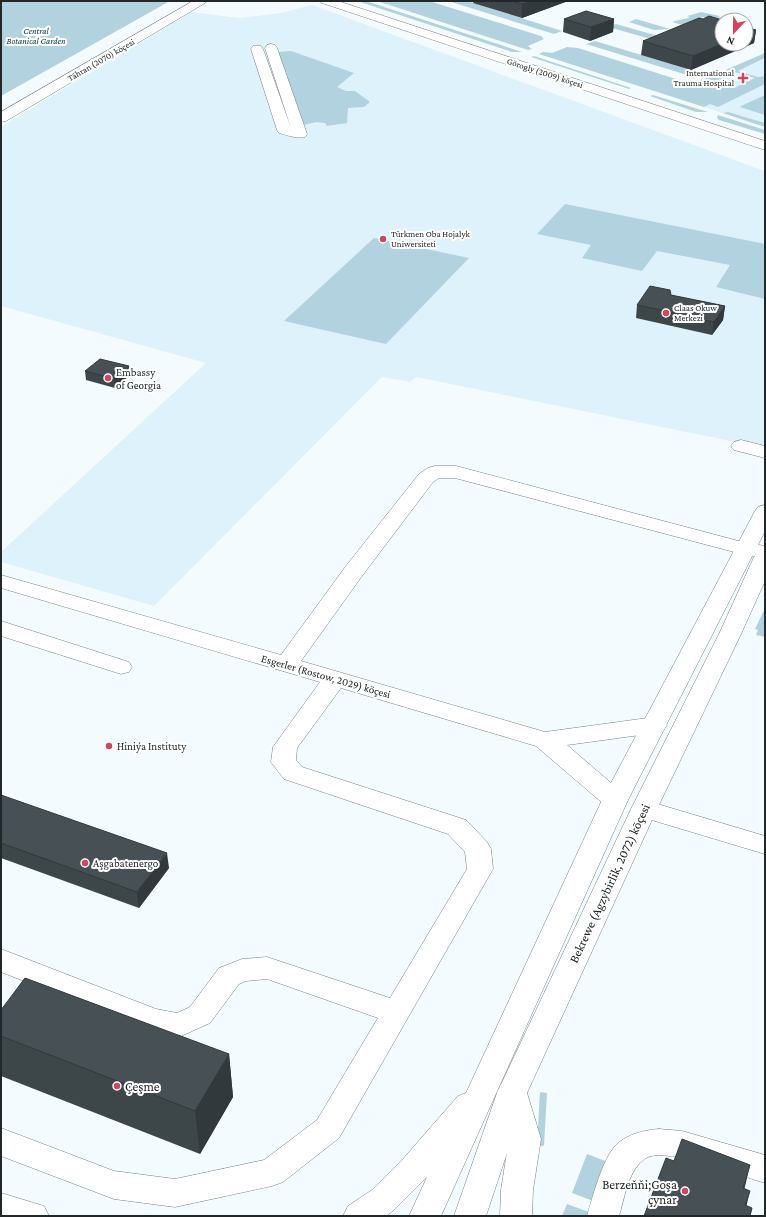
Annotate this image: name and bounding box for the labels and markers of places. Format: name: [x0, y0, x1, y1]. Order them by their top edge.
place label: International Trauma Hospital: [674, 68, 735, 88]
marker: International Trauma Hospital: [737, 72, 749, 84]
place label: Türkmen Oba Hojalyk Uniwersiteti: [391, 229, 471, 249]
marker: Türkmen Oba Hojalyk Uniwersiteti: [378, 234, 388, 244]
place label: Claas Okuw Merkezi: [674, 303, 717, 323]
marker: Claas Okuw Merkezi: [661, 308, 671, 318]
place label: Embassy of Georgia: [116, 366, 161, 392]
marker: Embassy of Georgia: [103, 373, 113, 383]
place label: Hiniýa Instituty: [117, 740, 187, 753]
marker: Hiniýa Instituty: [104, 741, 114, 751]
place label: Aşgabatenergo: [93, 857, 159, 870]
marker: Aşgabatenergo: [80, 858, 90, 868]
place label: Çeşme: [125, 1079, 160, 1094]
marker: Çeşme: [112, 1081, 122, 1091]
place label: Berzeňňi;Goşa çynar: [602, 1177, 677, 1207]
marker: Berzeňňi;Goşa çynar: [680, 1186, 690, 1196]

